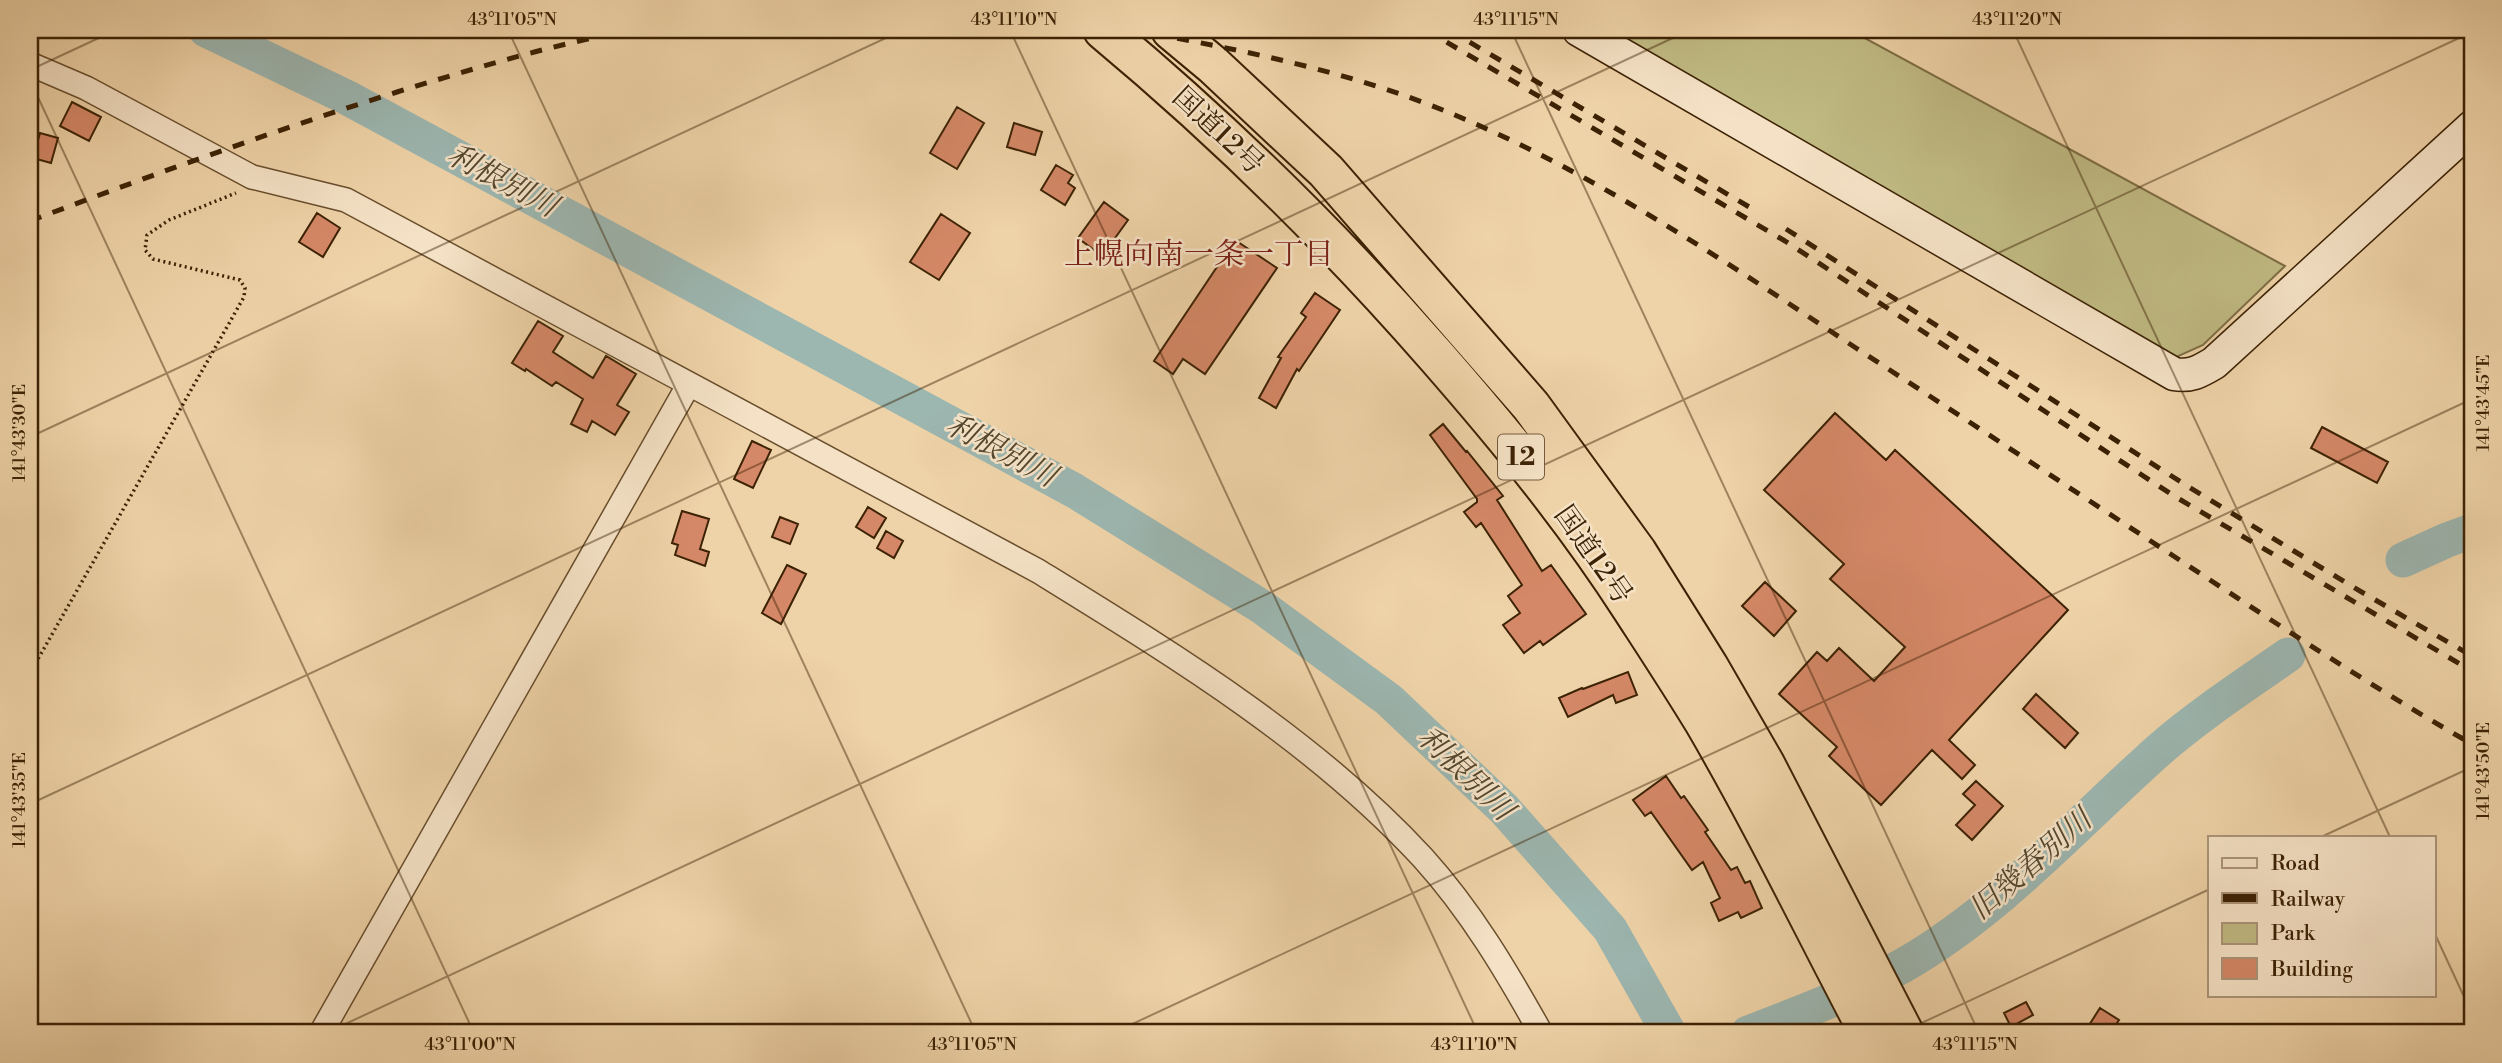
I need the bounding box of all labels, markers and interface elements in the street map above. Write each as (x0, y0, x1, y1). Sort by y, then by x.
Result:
text: 43°11'05"N (467, 8, 557, 31)
text: 43°11'10"N (971, 8, 1058, 31)
text: 43°11'15"N (1473, 8, 1559, 31)
text: 43°11'20"N (1972, 8, 2063, 31)
street label: 国道12号 (1165, 80, 1271, 182)
water label: 利根別川 (440, 136, 567, 227)
district label: 上幌向南一条一丁目 (1064, 236, 1334, 274)
text: 141°43'45"E (2472, 355, 2495, 451)
text: 141°43'30"E (8, 384, 31, 482)
water label: 利根別川 (939, 406, 1066, 497)
road number: 12 (1498, 435, 1544, 480)
street label: 国道12号 (1546, 499, 1640, 611)
water label: 利根別川 (1409, 719, 1524, 831)
text: 141°43'50"E (2472, 722, 2495, 820)
text: 141°43'35"E (8, 752, 31, 848)
water label: 旧幾春別川 (1962, 799, 2102, 929)
legend (2208, 836, 2436, 996)
text: Road (2271, 851, 2320, 877)
text: Railway (2271, 887, 2346, 913)
text: Park (2271, 921, 2316, 947)
text: Building (2270, 957, 2353, 983)
text: 43°11'00"N (424, 1033, 516, 1056)
text: 43°11'05"N (927, 1033, 1017, 1056)
text: 43°11'10"N (1431, 1033, 1518, 1056)
text: 43°11'15"N (1932, 1033, 2018, 1056)

